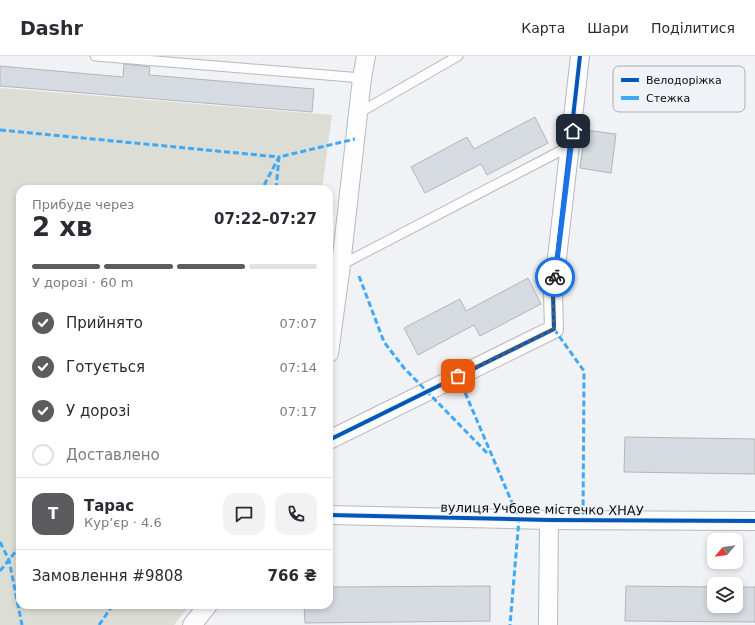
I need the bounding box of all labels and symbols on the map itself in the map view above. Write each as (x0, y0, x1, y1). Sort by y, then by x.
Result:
legend (613, 66, 745, 112)
text: Велодоріжка (646, 74, 722, 87)
text: Стежка (646, 92, 690, 105)
pin (556, 114, 590, 148)
courier (535, 257, 575, 297)
pin (441, 359, 475, 393)
street label: вулиця Учбове містечко ХНАУ (440, 500, 644, 518)
north arrow (707, 533, 743, 569)

